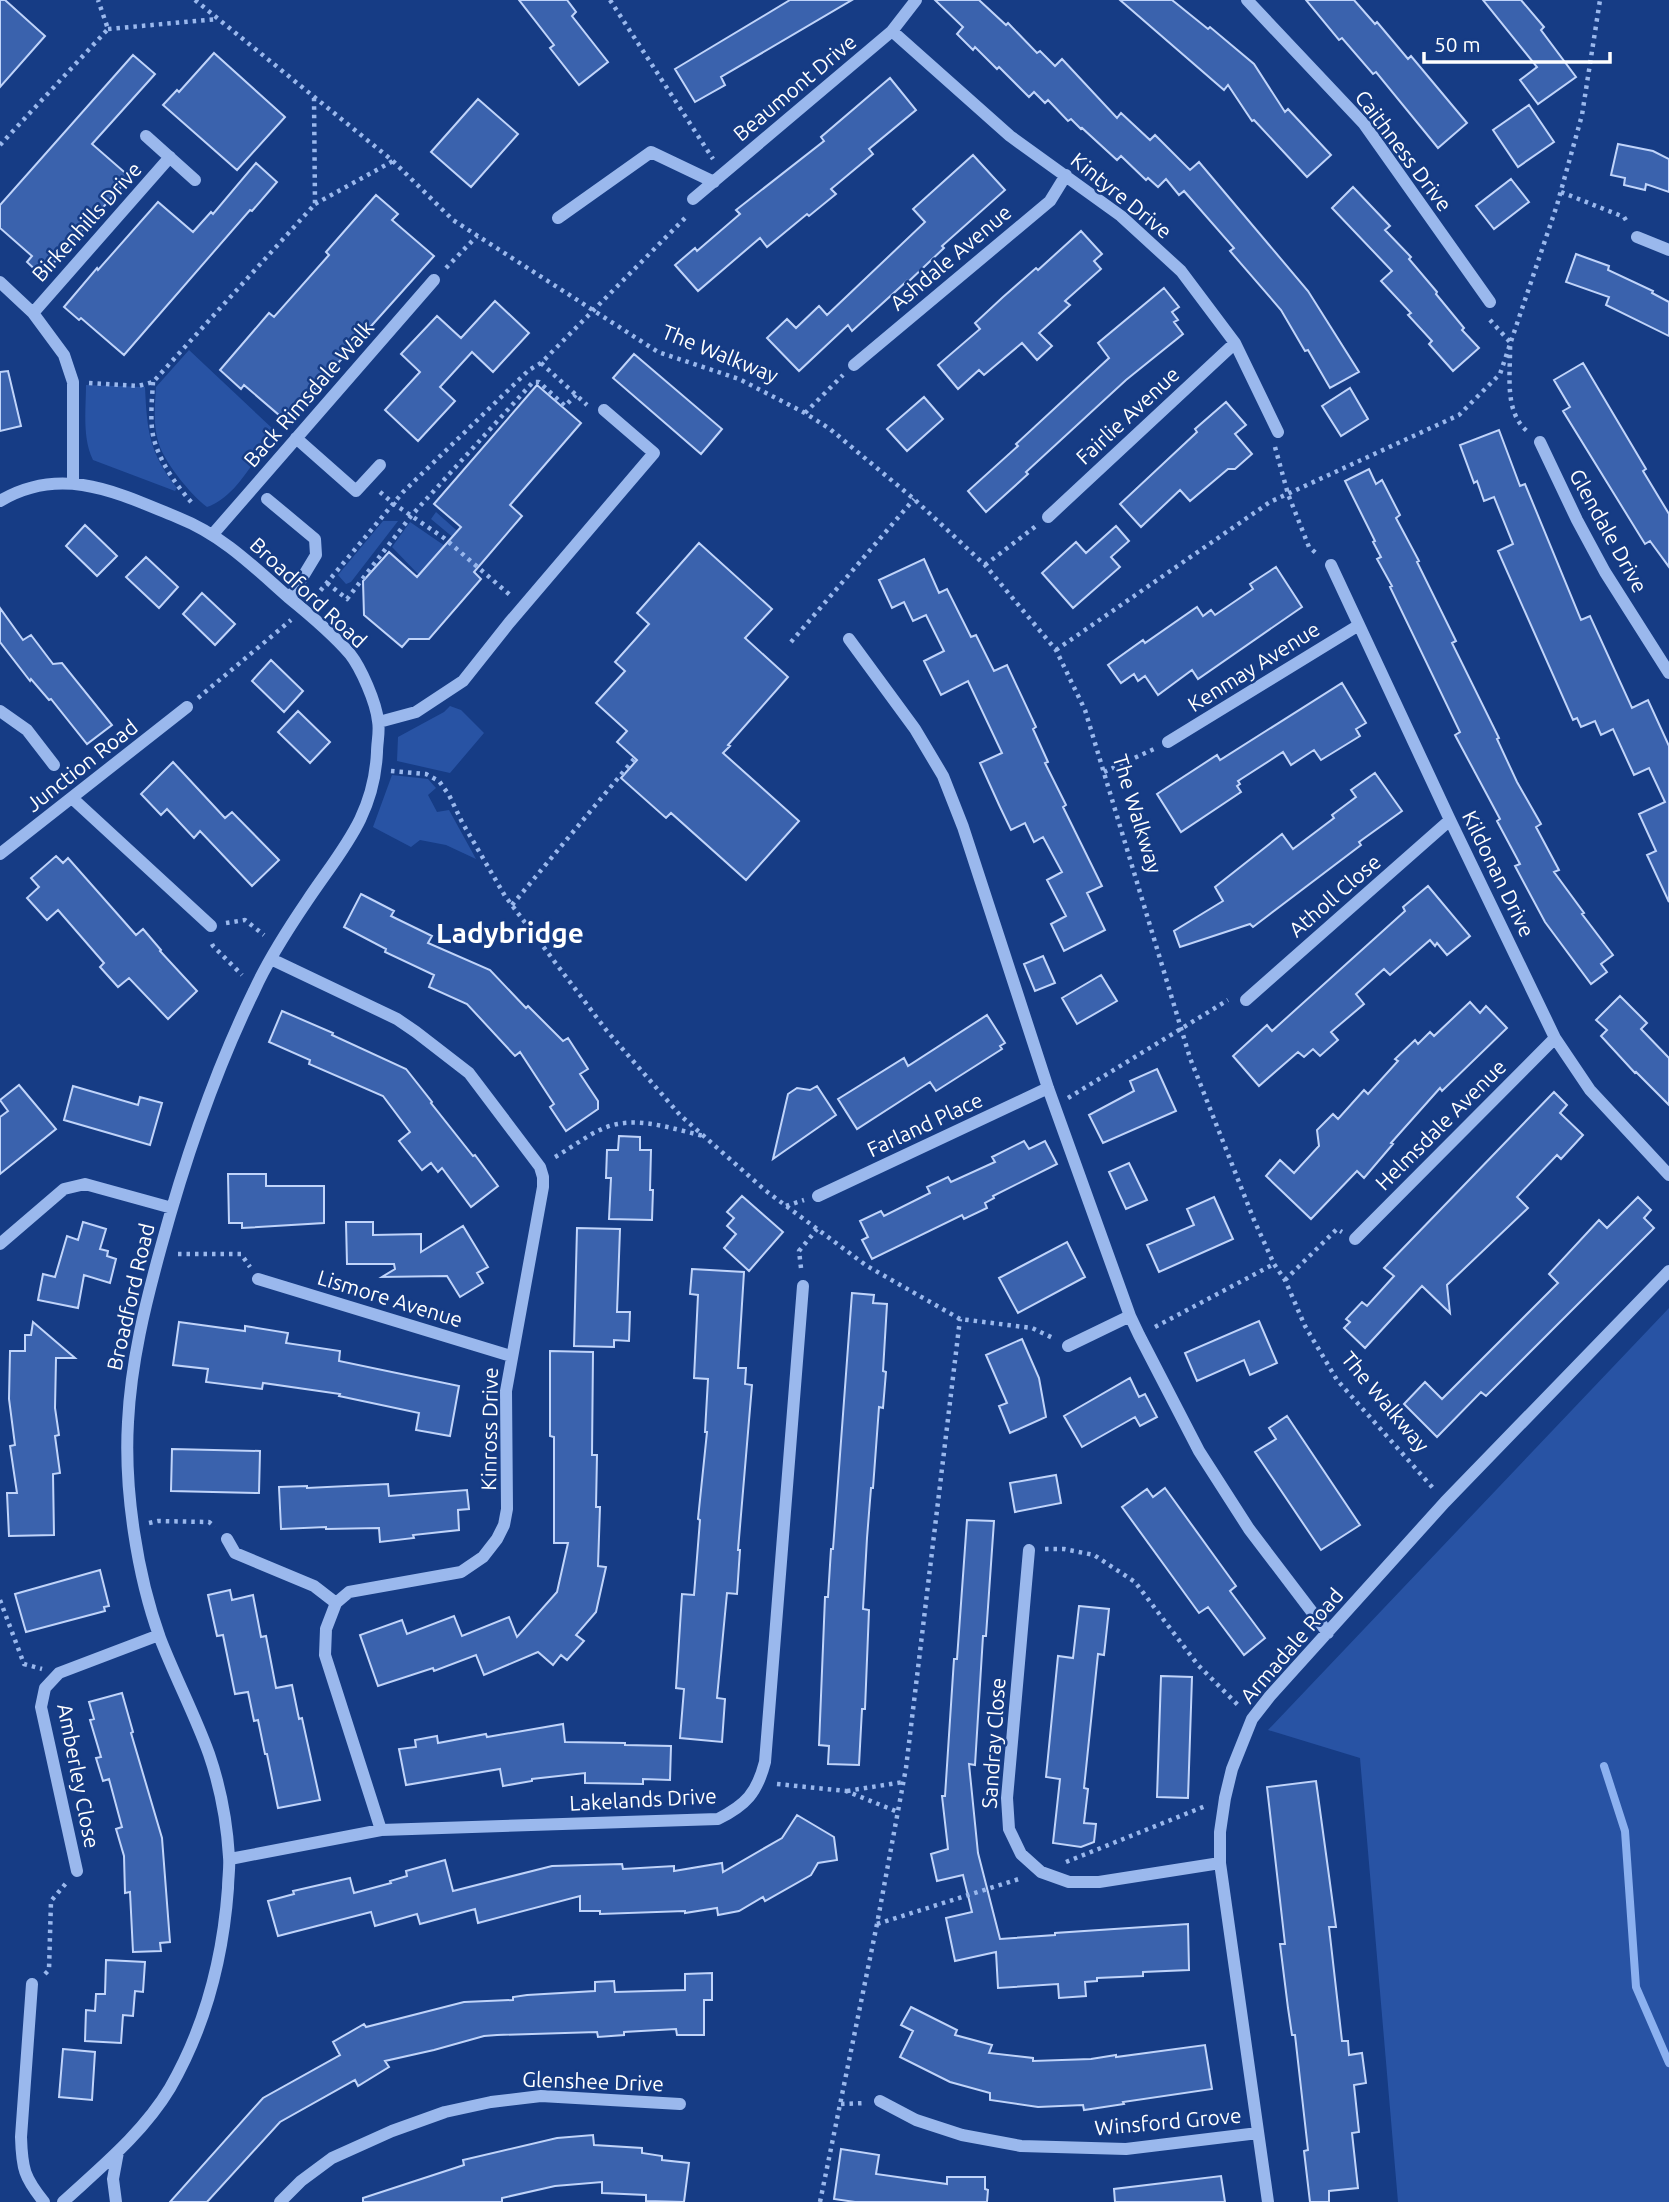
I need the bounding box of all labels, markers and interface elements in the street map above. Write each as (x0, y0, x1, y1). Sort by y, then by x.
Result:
scale bar (1424, 21, 1610, 65)
street label: Beaumont Drive (728, 29, 861, 146)
text: 50 m (1434, 32, 1481, 56)
street label: Caithness Drive (1350, 85, 1457, 216)
street label: Kintyre Drive (1066, 147, 1177, 243)
street label: Birkenhills Drive (27, 157, 146, 286)
street label: Ashdale Avenue (885, 200, 1016, 315)
street label: Back Rimsdale Walk (238, 315, 378, 471)
street label: The Walkway (659, 319, 782, 387)
street label: Fairlie Avenue (1071, 362, 1184, 469)
street label: Glendale Drive (1565, 465, 1653, 597)
street label: Broadford Road (246, 532, 372, 652)
street label: Kenmay Avenue (1183, 616, 1324, 716)
street label: Junction Road (21, 714, 142, 816)
street label: The Walkway (1108, 751, 1167, 876)
street label: Kildonan Drive (1458, 806, 1540, 941)
street label: Atholl Close (1284, 849, 1385, 941)
district label: Ladybridge (436, 917, 584, 948)
street label: Helmsdale Avenue (1370, 1054, 1511, 1195)
street label: Farland Place (863, 1087, 986, 1161)
street label: Broadford Road (101, 1221, 159, 1373)
street label: Lismore Avenue (315, 1265, 466, 1332)
street label: The Walkway (1337, 1346, 1435, 1456)
street label: Kinross Drive (476, 1367, 502, 1491)
street label: Armadale Road (1235, 1583, 1348, 1708)
street label: Sandray Close (976, 1677, 1010, 1809)
street label: Amberley Close (53, 1701, 105, 1850)
street label: Lakelands Drive (569, 1783, 717, 1815)
street label: Glenshee Drive (522, 2067, 664, 2095)
street label: Winsford Grove (1094, 2103, 1242, 2139)

